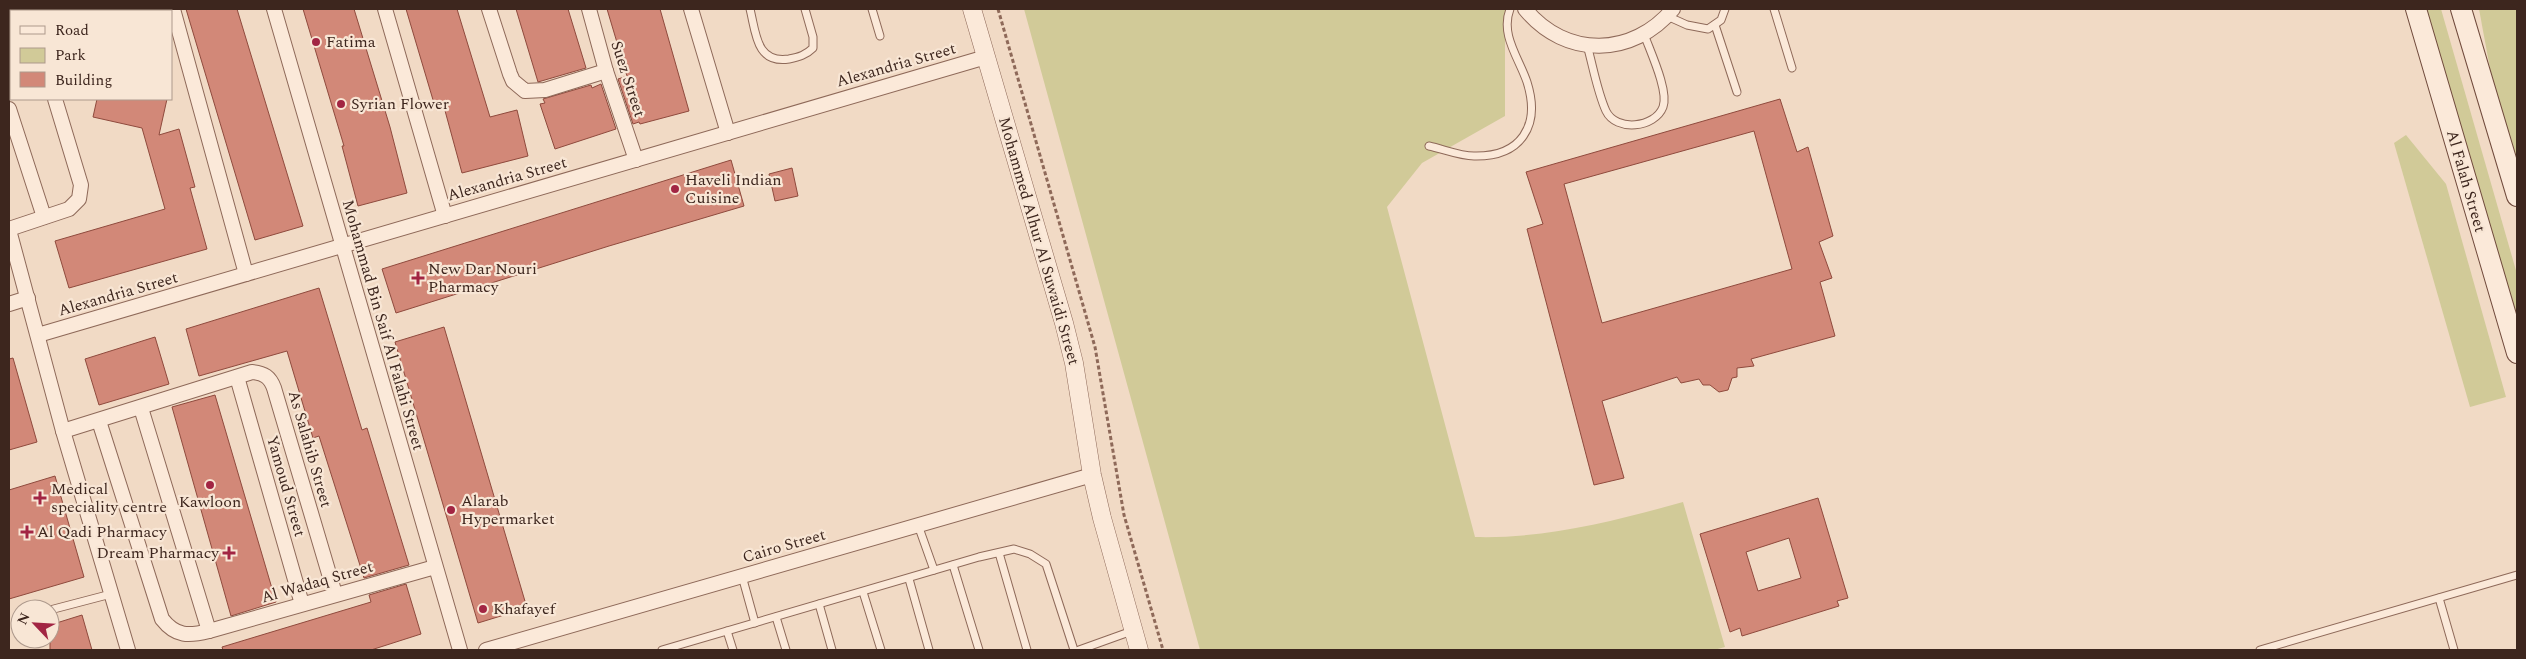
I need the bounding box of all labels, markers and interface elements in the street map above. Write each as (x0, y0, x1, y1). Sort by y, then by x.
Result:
legend (10, 10, 172, 100)
text: Road (55, 19, 89, 42)
place label: Fatima (326, 30, 376, 54)
marker: Fatima (310, 36, 322, 48)
street label: Alexandria Street (833, 36, 959, 94)
street label: Suez Street (604, 38, 652, 121)
text: Park (55, 44, 86, 67)
text: Building (55, 69, 112, 92)
place label: Syrian Flower (351, 92, 449, 116)
marker: Syrian Flower (335, 98, 347, 110)
street label: Mohammed Alhur Al Suwaidi Street (992, 114, 1086, 368)
street label: Al Falah Street (2440, 127, 2492, 235)
street label: Alexandria Street (444, 150, 570, 208)
place label: Haveli Indian Cuisine (685, 168, 782, 210)
marker: Haveli Indian Cuisine (669, 183, 681, 195)
street label: Mohammad Bin Saif Al Falahi Street (336, 197, 430, 453)
place label: New Dar Nouri Pharmacy (428, 257, 537, 299)
street label: Alexandria Street (55, 265, 181, 323)
marker: New Dar Nouri Pharmacy (412, 272, 424, 284)
street label: As Salahib Street (282, 388, 338, 511)
street label: Yamoud Street (260, 432, 312, 540)
place label: Medical speciality centre (51, 477, 167, 519)
marker: Kawloon (204, 479, 216, 491)
place label: Alarab Hypermarket (461, 489, 555, 531)
place label: Kawloon (179, 490, 241, 514)
marker: Medical speciality centre (33, 491, 47, 505)
marker: Alarab Hypermarket (445, 504, 457, 516)
place label: Al Qadi Pharmacy (37, 520, 168, 544)
street label: Cairo Street (740, 523, 829, 569)
marker: Al Qadi Pharmacy (21, 526, 33, 538)
place label: Dream Pharmacy (96, 541, 220, 565)
marker: Dream Pharmacy (223, 547, 235, 559)
street label: Al Wadaq Street (258, 554, 376, 609)
place label: Khafayef (493, 597, 557, 621)
north arrow (10, 599, 60, 649)
marker: Khafayef (477, 603, 489, 615)
text: N (12, 609, 36, 628)

